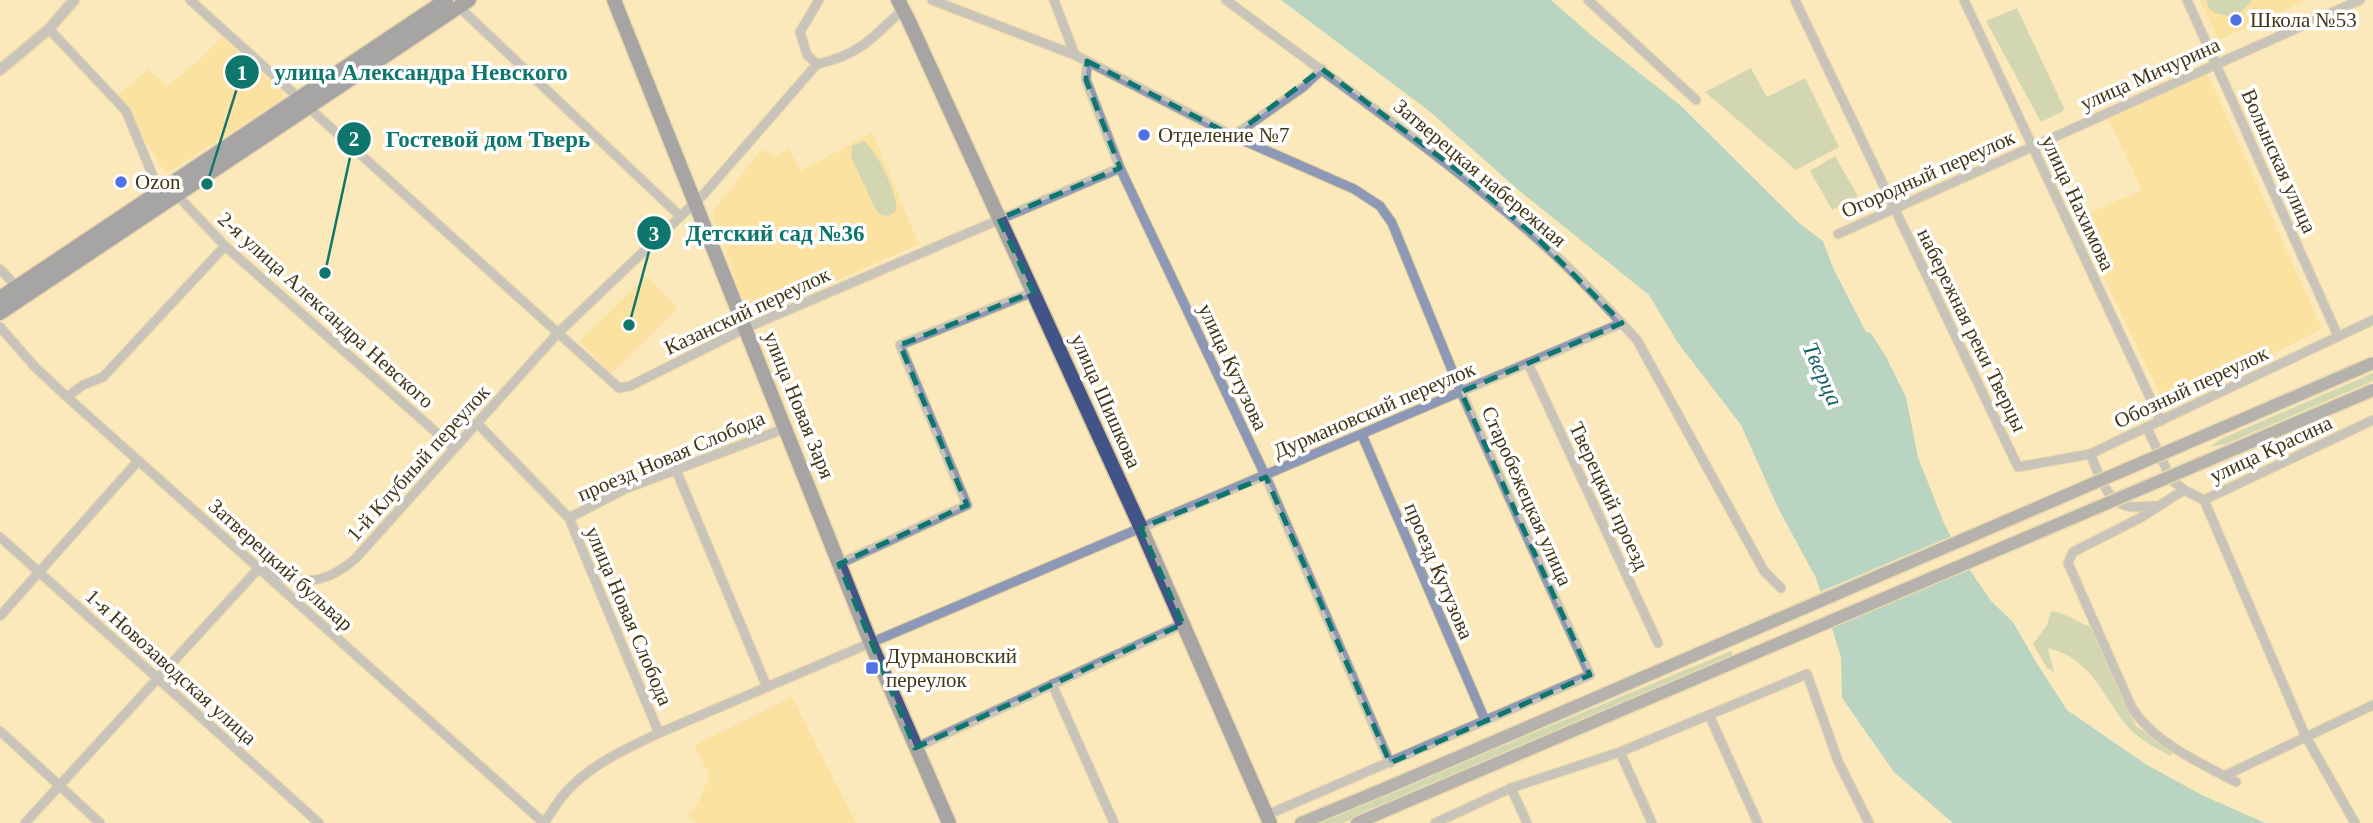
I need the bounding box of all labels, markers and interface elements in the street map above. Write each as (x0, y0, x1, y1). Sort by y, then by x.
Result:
place label: Школа №53 (2250, 8, 2357, 32)
marker: Школа №53 (2228, 12, 2244, 28)
street label: улица Мичурина (2076, 32, 2224, 116)
callout: улица Александра Невского (225, 50, 581, 94)
text: улица Александра Невского (274, 60, 568, 85)
text: 1 (237, 61, 247, 85)
street label: Волынская улица (2236, 85, 2322, 237)
street label: Затверецкая набережная (1389, 94, 1571, 252)
callout: Гостевой дом Тверь (337, 117, 604, 161)
place label: Отделение №7 (1158, 123, 1289, 147)
street label: Огородный переулок (1838, 125, 2019, 223)
text: 2 (349, 127, 359, 151)
text: Гостевой дом Тверь (386, 127, 590, 152)
marker: Отделение №7 (1136, 127, 1152, 143)
street label: улица Нахимова (2036, 132, 2120, 275)
place label: Ozon (135, 170, 181, 194)
marker: Ozon (113, 174, 129, 190)
street label: 2-я улица Александра Невского (213, 207, 439, 413)
callout: Детский сад №36 (637, 211, 879, 255)
text: Детский сад №36 (685, 221, 865, 246)
text: 3 (649, 222, 659, 246)
street label: набережная реки Тверцы (1912, 224, 2032, 436)
street label: Казанский переулок (660, 262, 834, 360)
street label: улица Кутузова (1193, 300, 1273, 435)
street label: улица Новая Заря (759, 328, 840, 482)
street label: улица Шишкова (1066, 330, 1147, 472)
water label: Тверца (1798, 339, 1848, 410)
street label: Обозный переулок (2110, 340, 2273, 433)
street label: Дурмановский переулок (1269, 356, 1479, 463)
street label: 1-й Клубный переулок (342, 379, 495, 546)
street label: Старобежецкая улица (1477, 403, 1578, 590)
street label: проезд Новая Слобода (574, 405, 769, 506)
street label: улица Красина (2206, 410, 2337, 488)
street label: Тверецкий проезд (1564, 418, 1654, 574)
street label: Затверецкий бульвар (204, 494, 358, 636)
street label: проезд Кутузова (1399, 499, 1479, 643)
street label: улица Новая Слобода (580, 523, 678, 710)
street label: 1-я Новозаводская улица (81, 584, 262, 751)
place label: Дурмановский переулок (886, 644, 1017, 692)
marker: Дурмановский переулок (864, 660, 880, 676)

